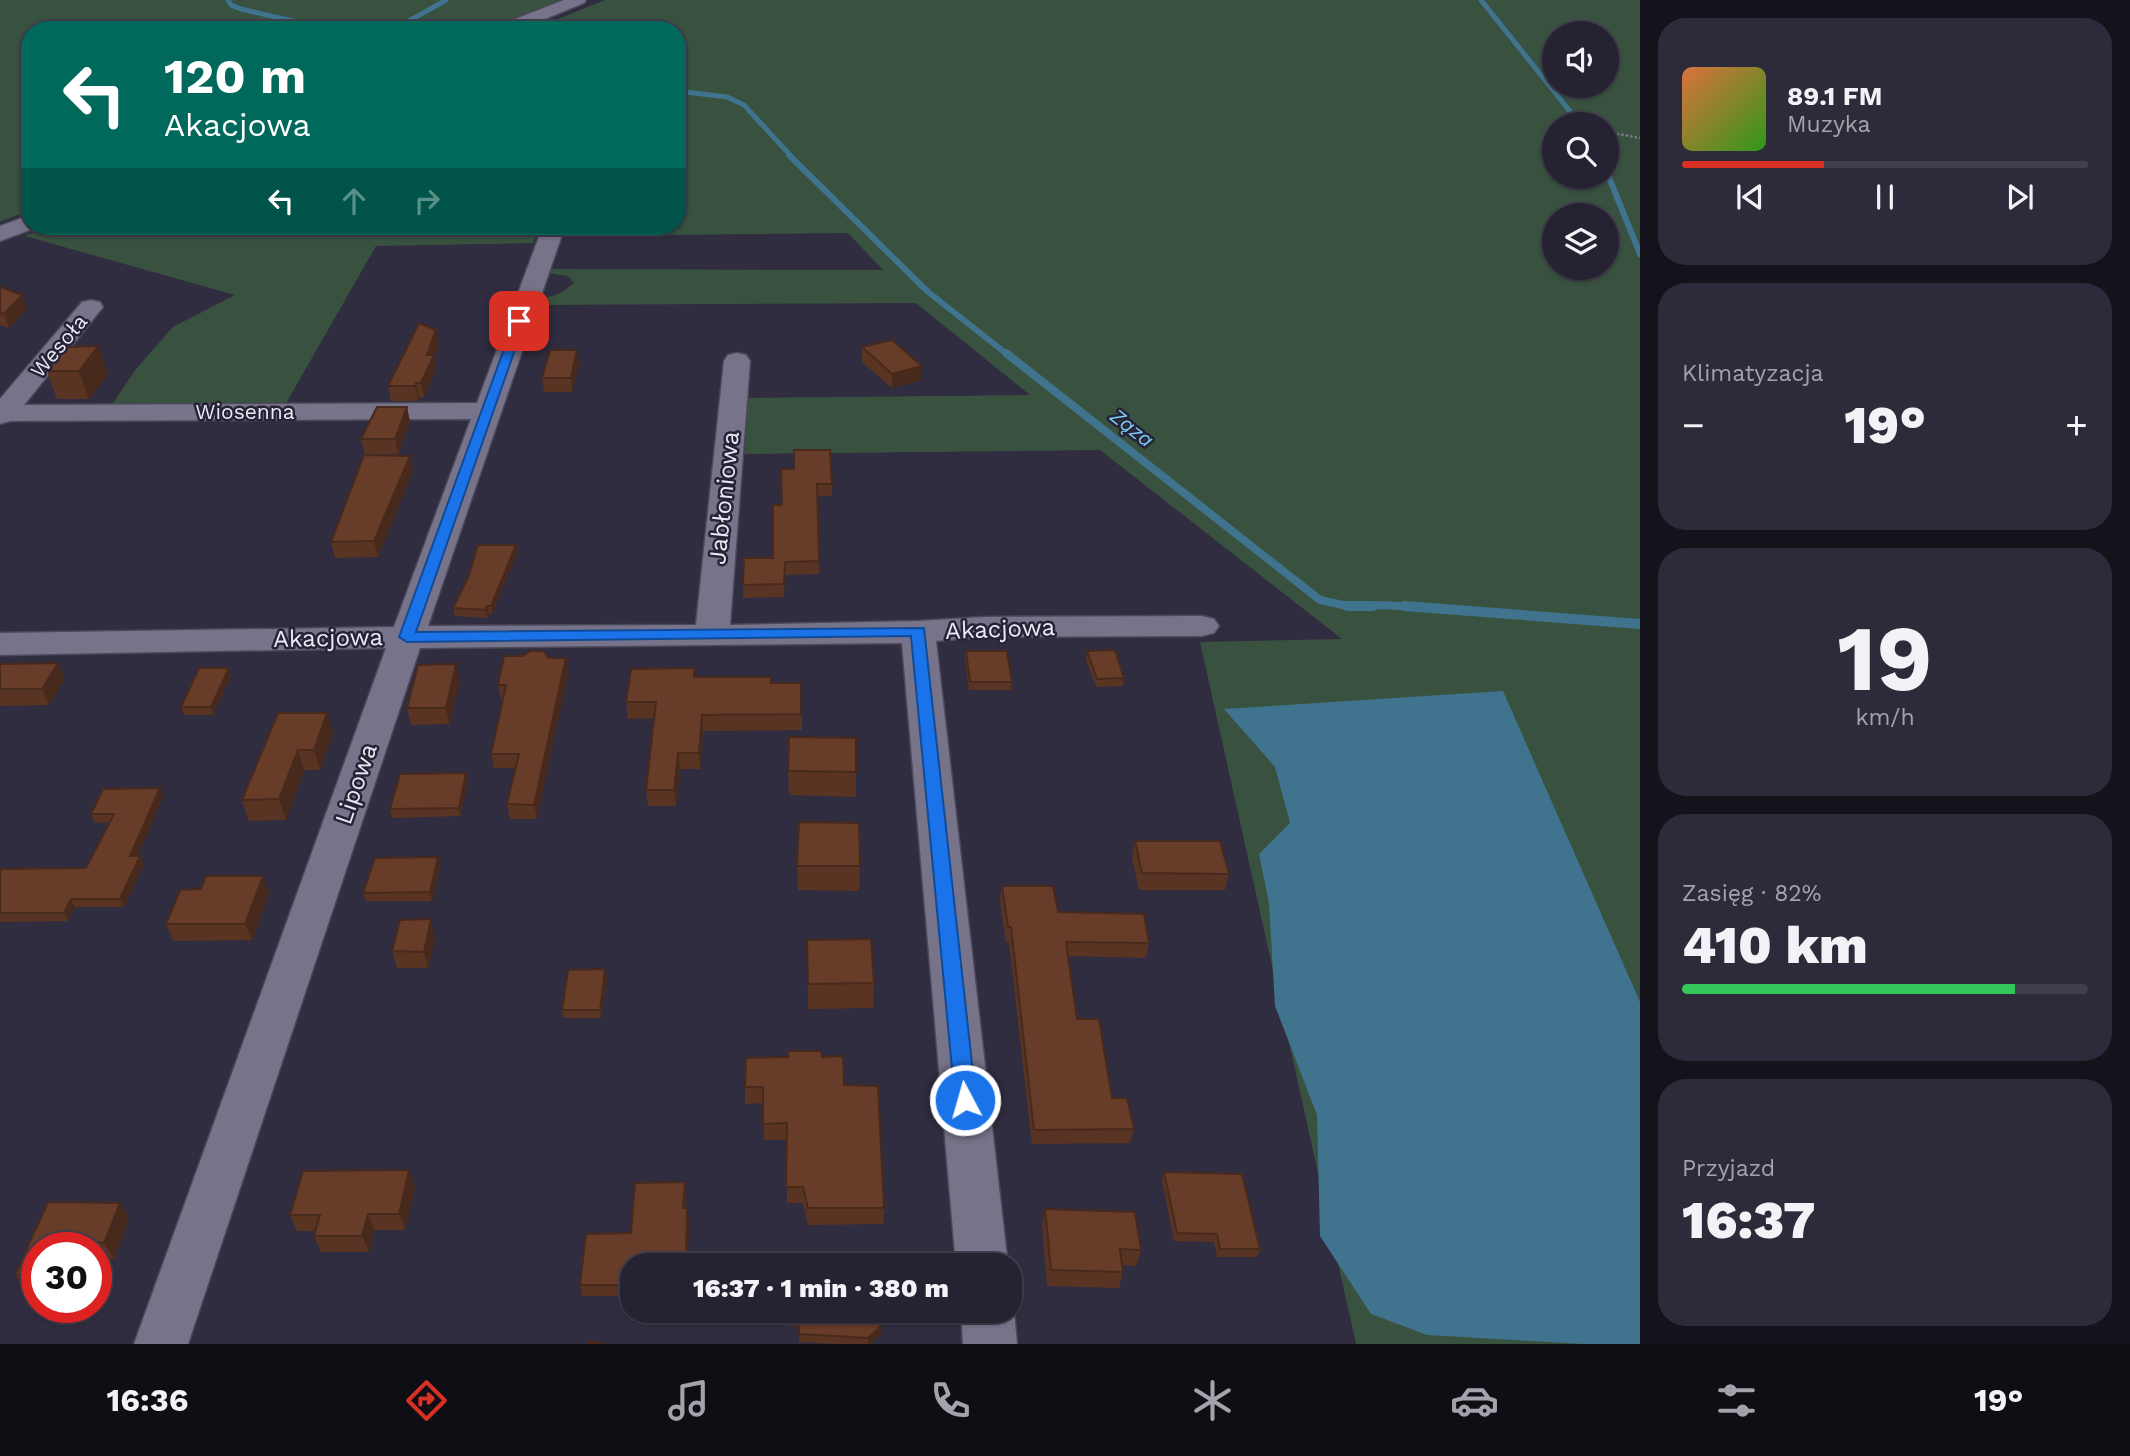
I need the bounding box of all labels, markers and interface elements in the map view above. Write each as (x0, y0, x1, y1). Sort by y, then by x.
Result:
map controls (1542, 21, 1619, 280)
button: sound (1542, 21, 1619, 98)
text: 120 m (164, 47, 306, 105)
icon: left (49, 49, 140, 140)
text: 89.1 FM (1787, 81, 1882, 111)
text: Akacjowa (164, 106, 311, 144)
text: Muzyka (1787, 111, 1871, 138)
button: search (1542, 112, 1619, 189)
icon: previous (1731, 178, 1769, 216)
icon: pause (1866, 178, 1904, 216)
icon: next (2001, 178, 2039, 216)
icon: left (262, 182, 300, 220)
icon: ahead (335, 182, 373, 220)
icon: right (408, 182, 446, 220)
button: layers (1542, 203, 1619, 280)
pin (489, 291, 549, 351)
icon: arrive (500, 302, 538, 340)
street label: Wesoła (25, 309, 92, 382)
text: Klimatyzacja (1682, 360, 1824, 387)
text: 19° (1844, 395, 1926, 456)
street label: Wiosenna (195, 399, 295, 424)
water label: Ząza (1105, 402, 1159, 452)
text: − (1682, 403, 1705, 447)
text: + (2065, 403, 2088, 447)
street label: Jabłoniowa (703, 430, 745, 566)
text: 19 (1837, 605, 1933, 712)
street label: Akacjowa (945, 613, 1055, 645)
street label: Akacjowa (273, 623, 383, 653)
text: km/h (1855, 704, 1915, 731)
street label: Lipowa (329, 740, 383, 828)
text: Zasięg · 82% (1682, 880, 1821, 907)
text: 410 km (1682, 915, 1868, 976)
position arrow (928, 1063, 1002, 1137)
text: Przyjazd (1682, 1155, 1775, 1182)
text: 16:37 (1682, 1190, 1816, 1251)
speed limit sign: 30 (21, 1232, 112, 1323)
text: 16:37 · 1 min · 380 m (693, 1273, 949, 1303)
icon: directions (402, 1376, 451, 1425)
icon: music (664, 1376, 713, 1425)
icon: phone (926, 1376, 975, 1425)
icon: climate (1188, 1376, 1237, 1425)
icon: car (1450, 1376, 1499, 1425)
icon: filters (1712, 1376, 1761, 1425)
text: 16:36 (107, 1381, 188, 1419)
text: 19° (1974, 1381, 2023, 1419)

